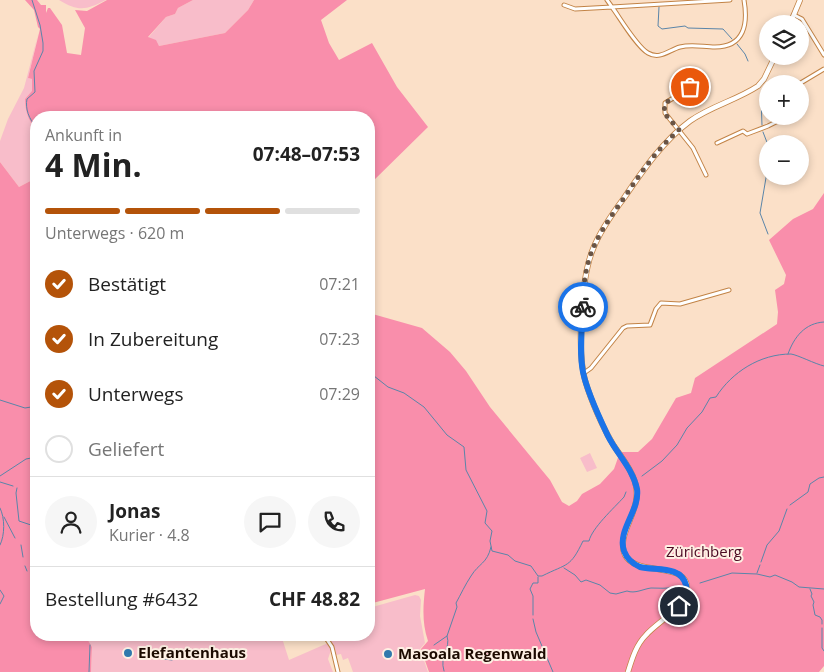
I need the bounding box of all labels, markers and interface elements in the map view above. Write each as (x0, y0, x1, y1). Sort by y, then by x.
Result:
map controls (759, 15, 809, 185)
button: layers (759, 15, 809, 65)
pin (669, 66, 711, 108)
icon: bag (676, 73, 704, 101)
button: + (759, 75, 809, 125)
text: Ankunft in (45, 124, 122, 146)
button: − (759, 135, 809, 185)
text: 07:48–07:53 (253, 141, 360, 167)
text: 4 Min. (45, 143, 142, 186)
text: Unterwegs · 620 m (45, 222, 184, 244)
icon: check (45, 270, 73, 298)
text: Bestätigt (88, 271, 166, 297)
text: 07:21 (319, 273, 360, 295)
courier (558, 282, 608, 332)
icon: bike (569, 293, 597, 321)
icon: check (45, 325, 73, 353)
text: In Zubereitung (88, 326, 218, 352)
text: 07:23 (319, 328, 360, 350)
icon: check (45, 380, 73, 408)
text: Unterwegs (88, 381, 183, 407)
text: 07:29 (319, 383, 360, 405)
text: Geliefert (88, 436, 164, 462)
button: person (45, 496, 97, 548)
button: chat (244, 496, 296, 548)
button: phone (308, 496, 360, 548)
text: Jonas (109, 498, 160, 524)
text: Kurier · 4.8 (109, 524, 190, 546)
park label: Zürichberg (666, 541, 742, 561)
pin (658, 585, 700, 627)
text: Bestellung #6432 (45, 586, 198, 612)
text: CHF 48.82 (269, 586, 360, 612)
icon: home (665, 592, 693, 620)
place label: Elefantenhaus (138, 642, 246, 662)
place label: Masoala Regenwald (398, 643, 546, 663)
marker: Elefantenhaus (122, 647, 134, 659)
marker: Masoala Regenwald (382, 648, 394, 660)

